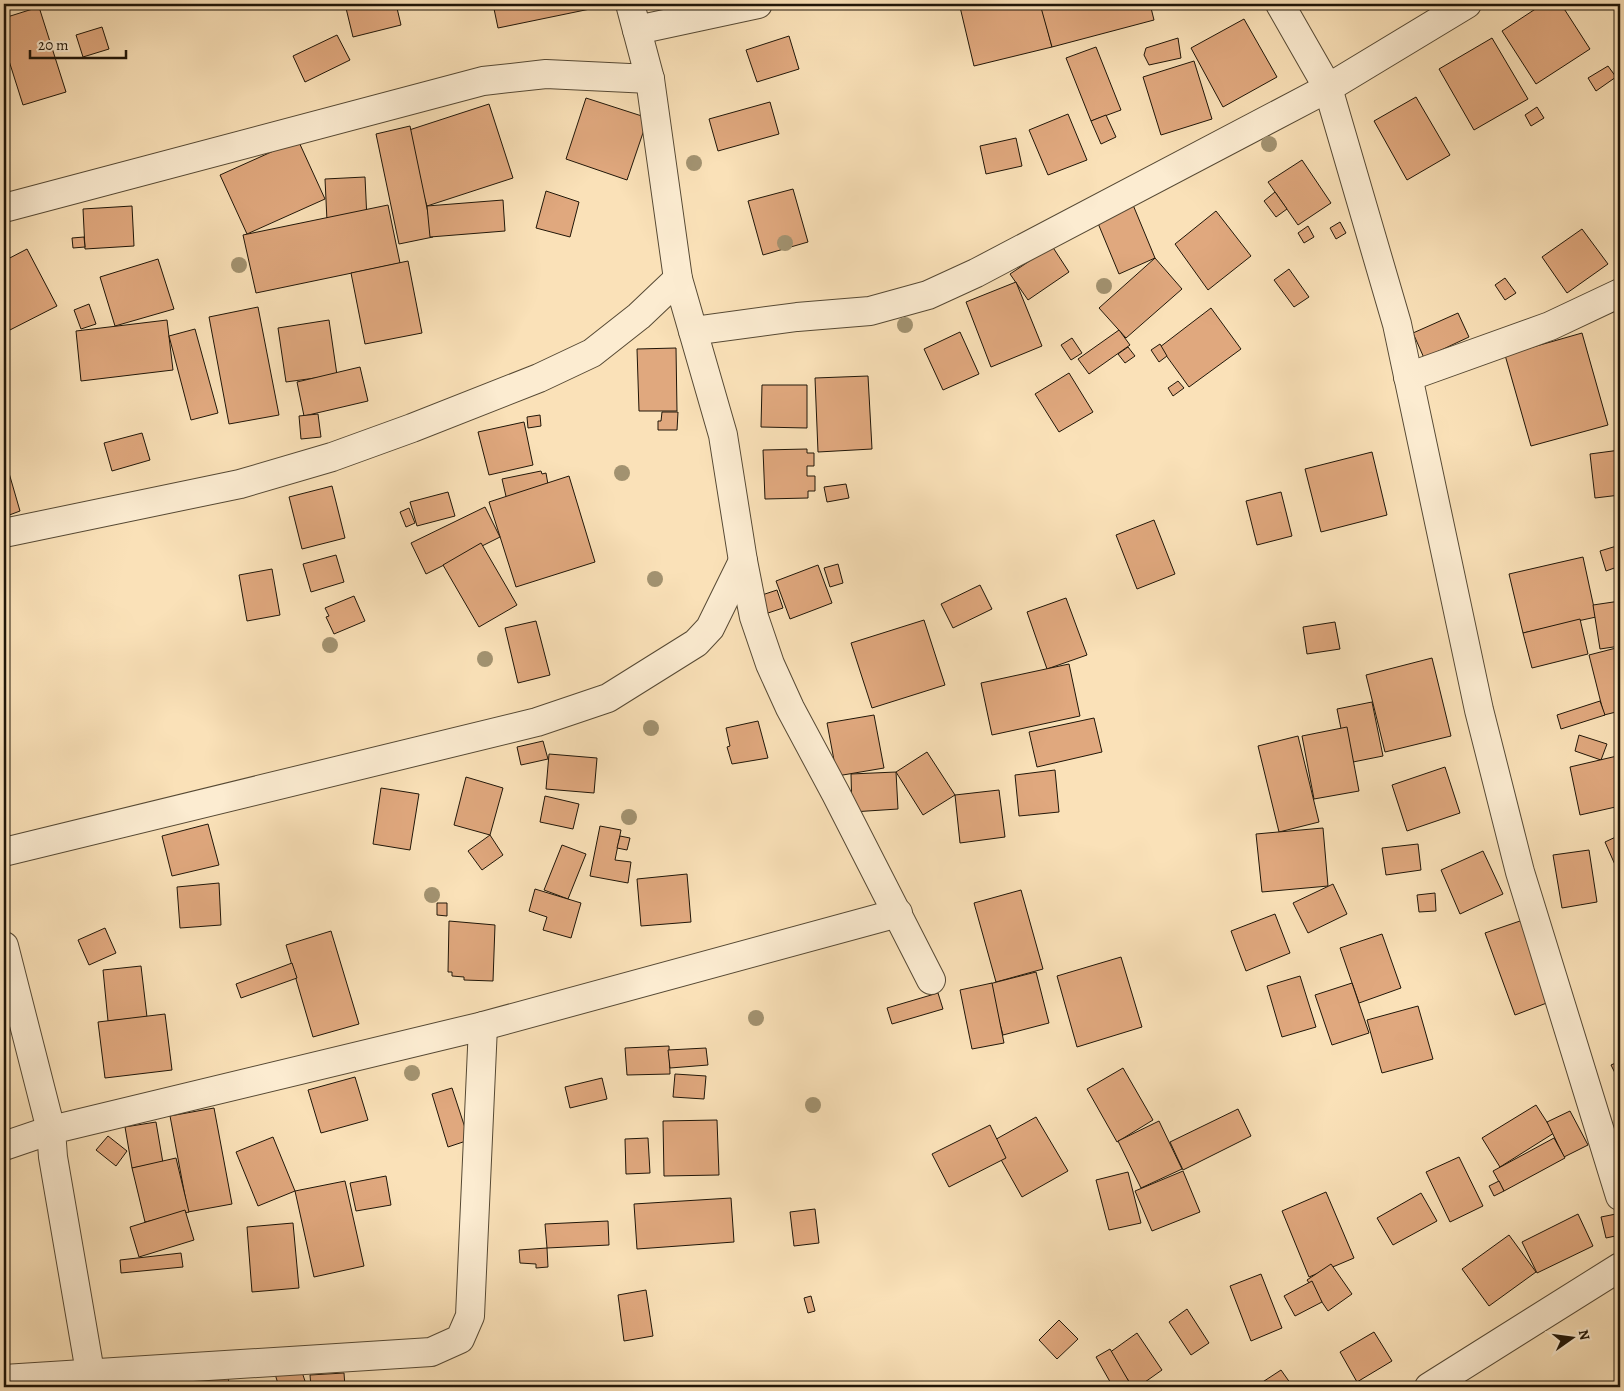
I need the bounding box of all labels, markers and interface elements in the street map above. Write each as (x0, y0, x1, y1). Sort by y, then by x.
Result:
scale bar (30, 28, 126, 60)
text: 20 m (38, 35, 69, 55)
north arrow (1546, 1314, 1596, 1364)
text: N (1574, 1328, 1595, 1342)

